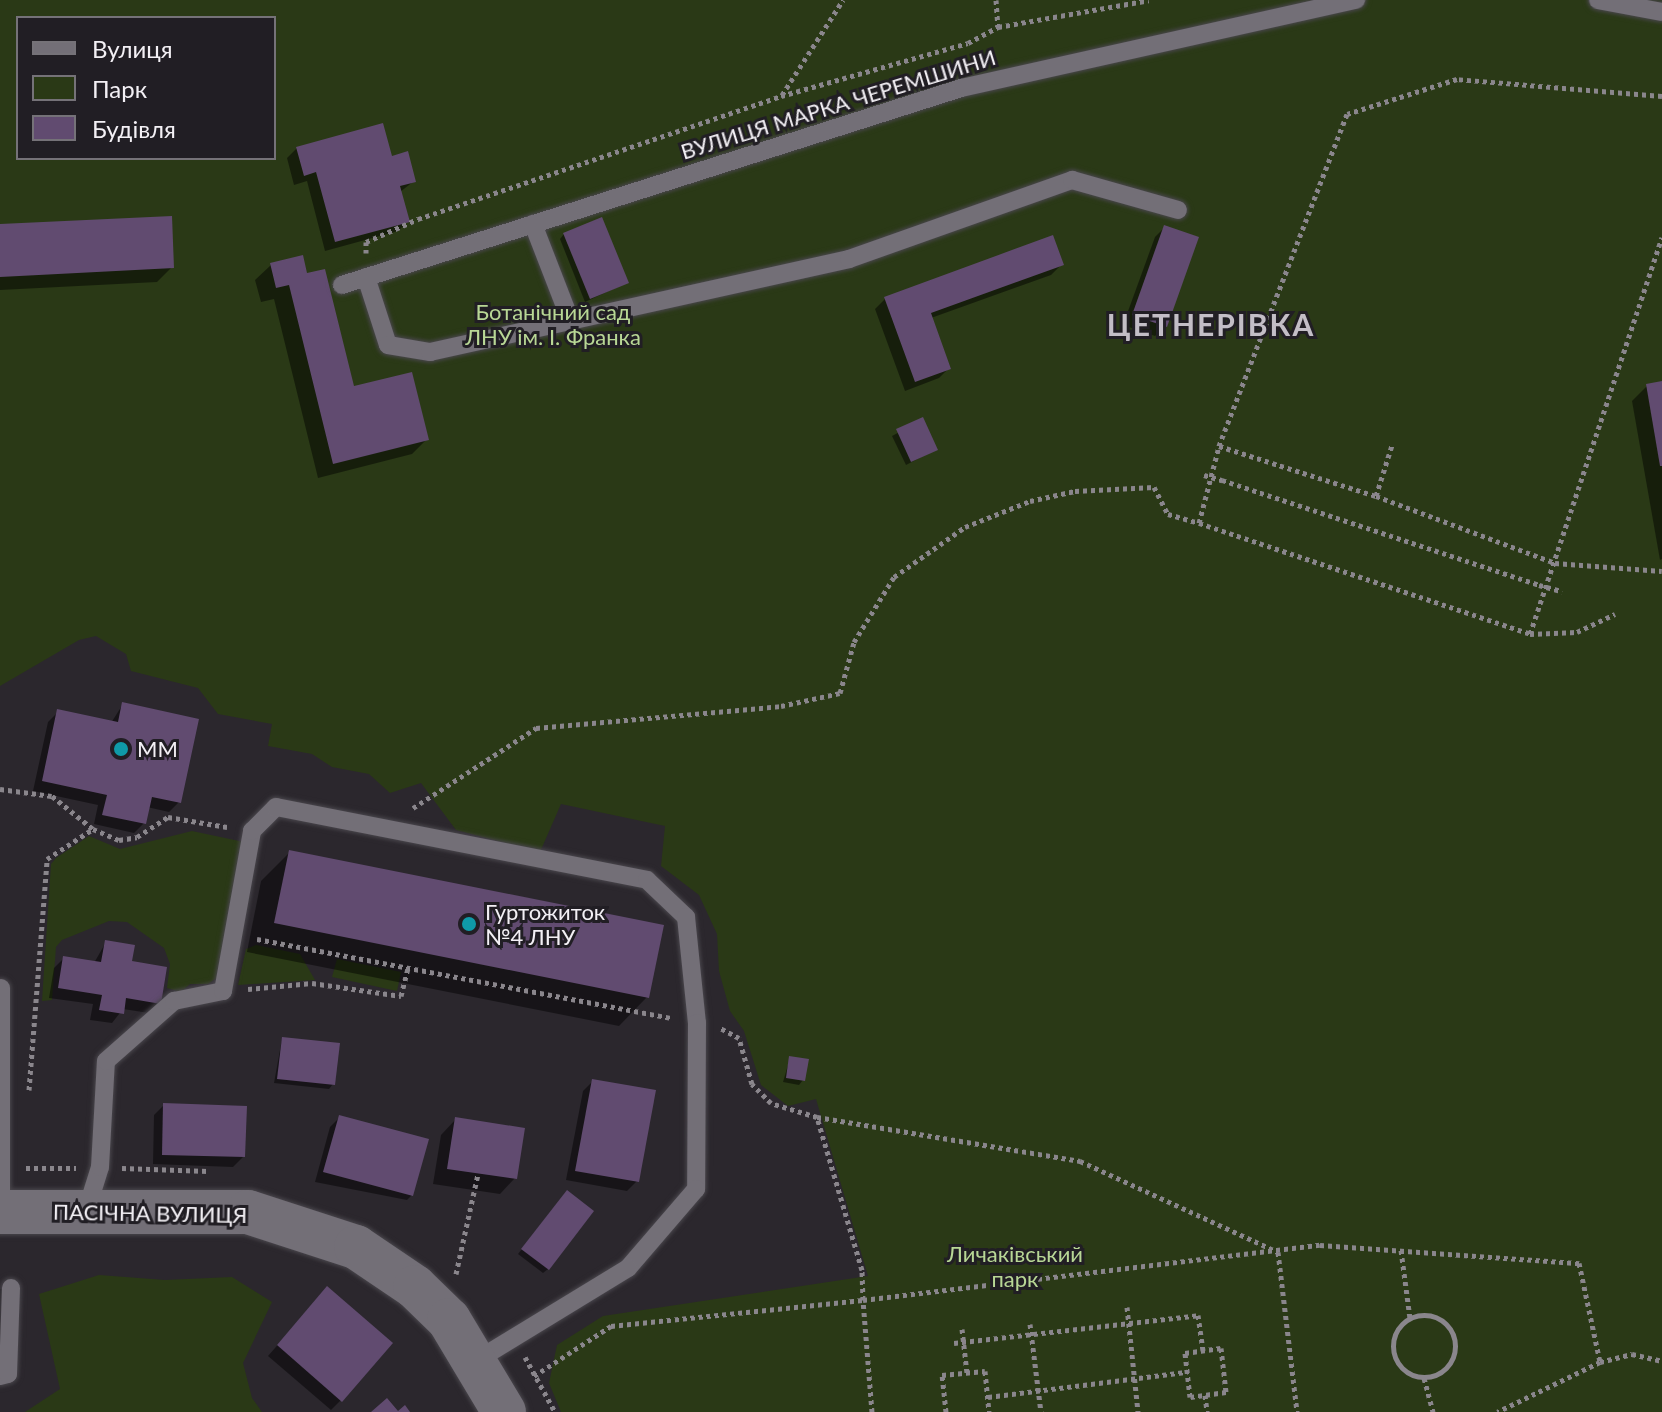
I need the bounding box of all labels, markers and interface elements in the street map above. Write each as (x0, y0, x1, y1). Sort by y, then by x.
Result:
legend (16, 16, 276, 160)
text: Вулиця (92, 34, 173, 63)
street label: ВУЛИЦЯ МАРКА ЧЕРЕМШИНИ (677, 43, 999, 165)
text: Парк (92, 74, 147, 103)
text: Будівля (92, 114, 176, 143)
park label: Ботанічний сад ЛНУ ім. І. Франка (465, 298, 641, 350)
district label: ЦЕТНЕРІВКА (1107, 306, 1315, 342)
place label: MM (137, 736, 178, 762)
marker: MM (112, 740, 130, 758)
place label: Гуртожиток №4 ЛНУ (485, 898, 605, 950)
marker: Гуртожиток №4 ЛНУ (460, 915, 478, 933)
street label: ПАСІЧНА ВУЛИЦЯ (53, 1198, 247, 1228)
park label: Личаківський парк (947, 1240, 1083, 1292)

